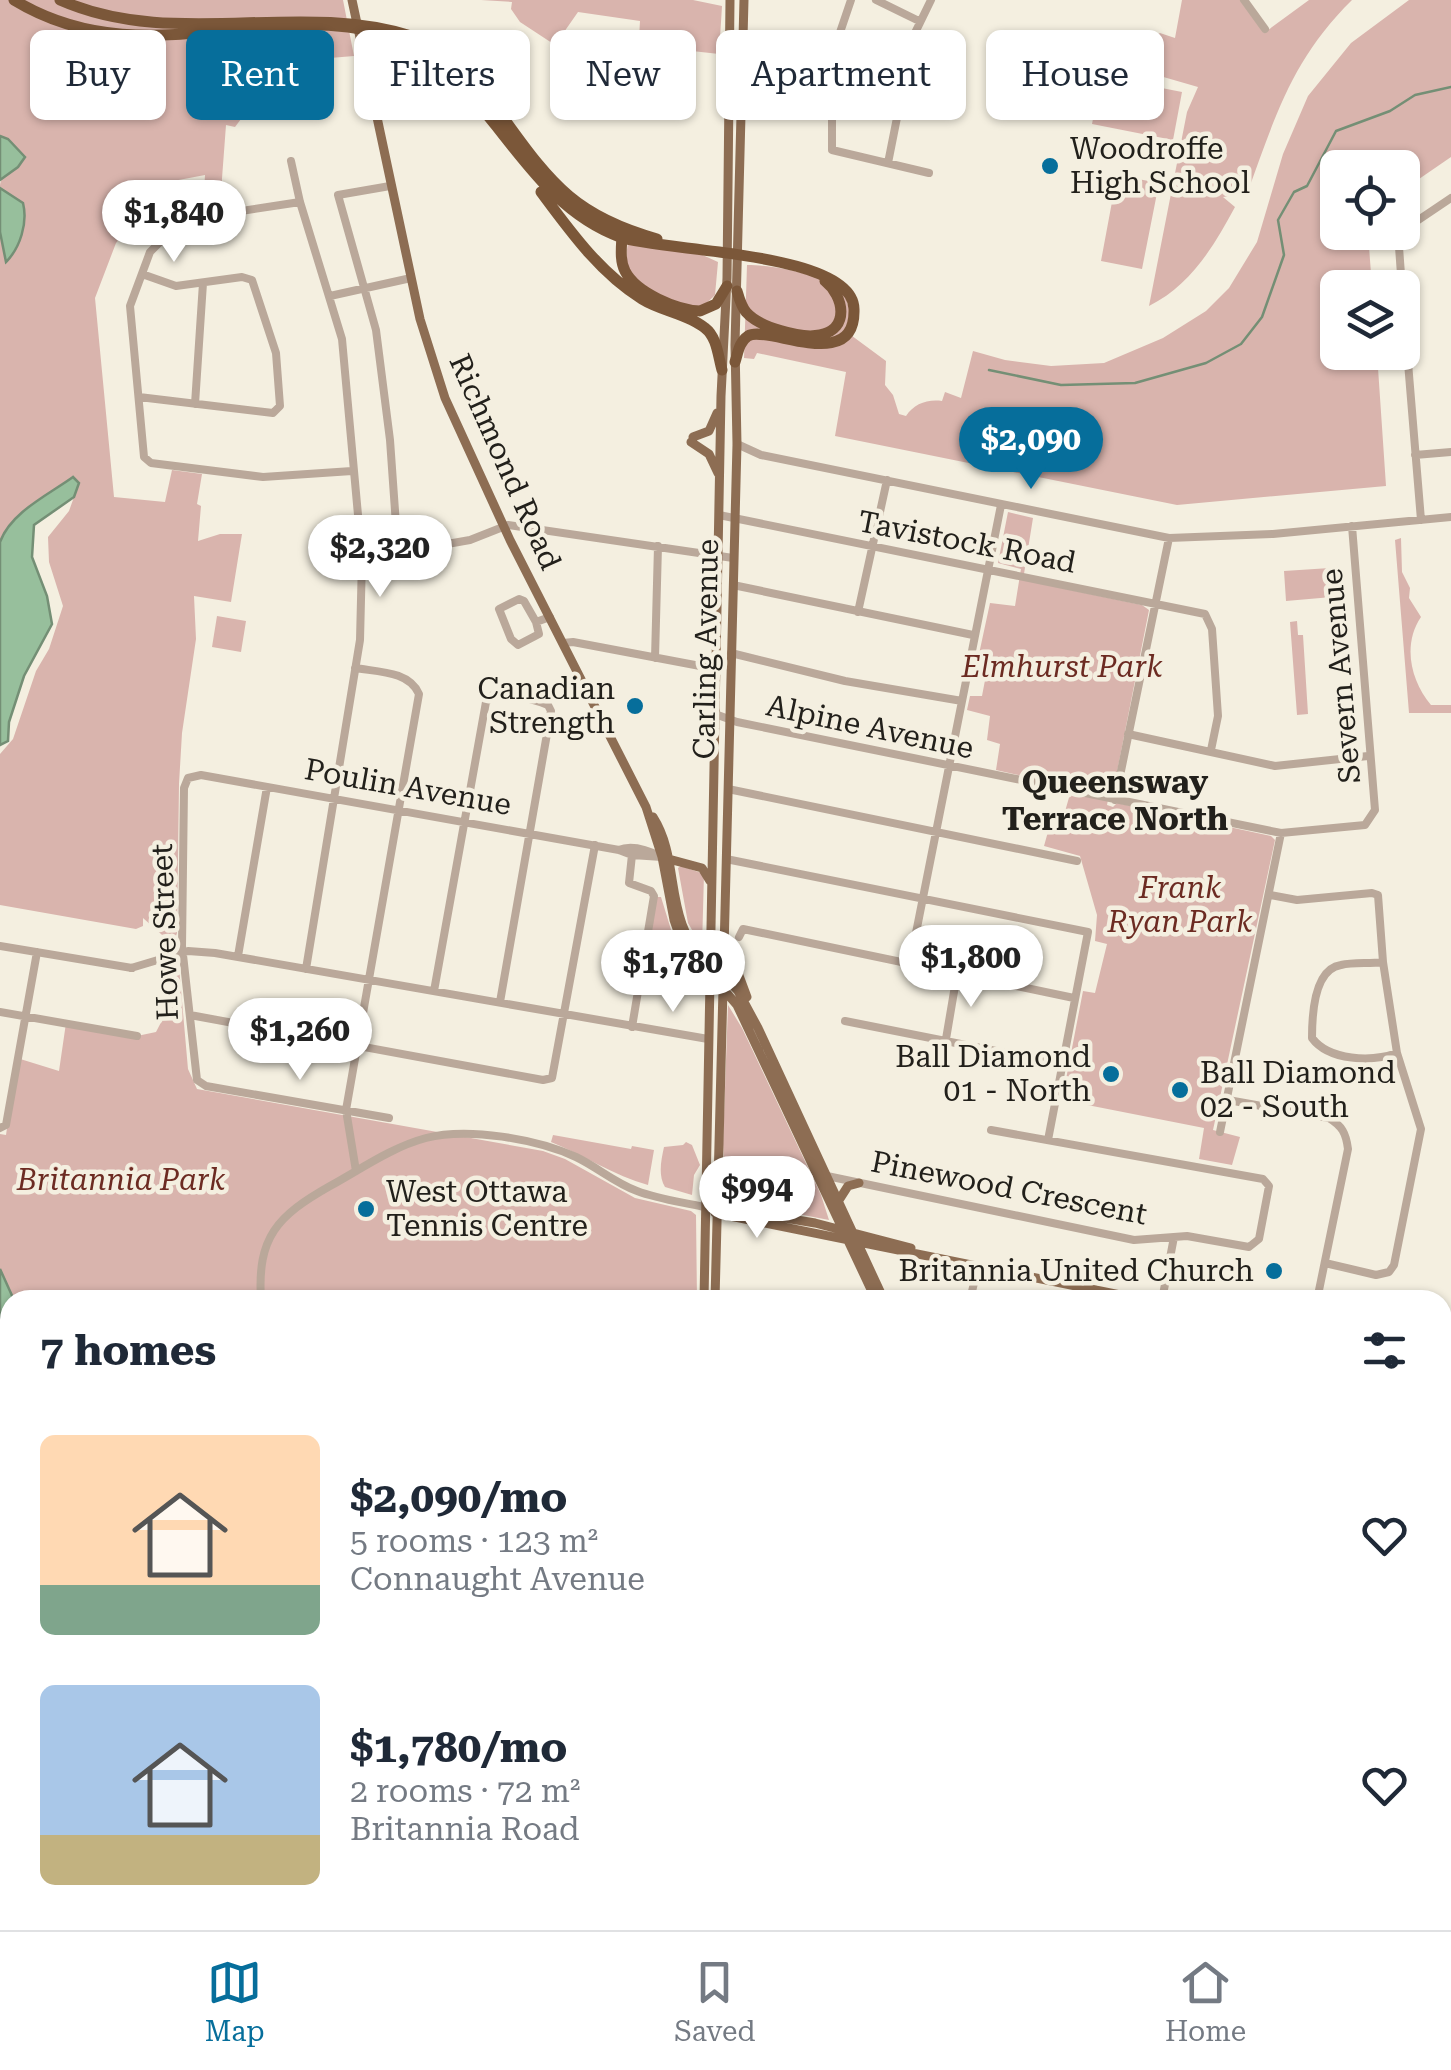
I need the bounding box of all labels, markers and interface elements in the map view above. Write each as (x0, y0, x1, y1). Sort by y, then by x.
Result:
chip: Buy (30, 30, 166, 120)
chip: Rent (186, 30, 334, 120)
chip: Filters (354, 30, 530, 120)
chip: New (550, 30, 696, 120)
chip: Apartment (716, 30, 966, 120)
chip: House (986, 30, 1164, 120)
place label: Woodroffe High School (1070, 131, 1250, 200)
map controls (1320, 150, 1420, 370)
button: locate (1320, 150, 1420, 250)
marker: Woodroffe High School (1039, 155, 1061, 177)
pin: $1,840 (93, 180, 255, 265)
text: $1,840 (124, 193, 224, 231)
button: layers (1320, 270, 1420, 370)
street label: Richmond Road (442, 349, 569, 575)
pin: $2,090 (950, 407, 1112, 492)
text: $2,090 (981, 420, 1081, 458)
street label: Tavistock Road (855, 503, 1079, 580)
pin: $2,320 (299, 515, 461, 600)
text: $2,320 (330, 528, 430, 566)
street label: Carling Avenue (686, 538, 725, 760)
street label: Severn Avenue (1314, 567, 1367, 785)
park label: Elmhurst Park (960, 649, 1163, 684)
place label: Canadian Strength (478, 671, 615, 740)
street label: Alpine Avenue (763, 687, 977, 766)
marker: Canadian Strength (624, 695, 646, 717)
street label: Poulin Avenue (302, 751, 514, 822)
district label: Queensway Terrace North (1002, 763, 1228, 838)
street label: Howe Street (144, 843, 185, 1021)
park label: Frank Ryan Park (1107, 870, 1253, 939)
pin: $1,800 (890, 925, 1052, 1010)
pin: $1,780 (592, 930, 754, 1015)
text: $1,800 (921, 938, 1021, 976)
text: $1,780 (623, 943, 723, 981)
pin: $1,260 (219, 998, 381, 1083)
text: $1,260 (250, 1011, 350, 1049)
place label: Ball Diamond 01 - North (895, 1039, 1091, 1108)
place label: Ball Diamond 02 - South (1200, 1055, 1396, 1124)
marker: Ball Diamond 01 - North (1100, 1063, 1122, 1085)
marker: Ball Diamond 02 - South (1169, 1079, 1191, 1101)
street label: Pinewood Crescent (868, 1144, 1150, 1231)
pin: $994 (698, 1156, 816, 1241)
park label: Britannia Park (16, 1162, 226, 1197)
text: $994 (721, 1169, 793, 1207)
place label: West Ottawa Tennis Centre (386, 1174, 588, 1243)
marker: West Ottawa Tennis Centre (355, 1198, 377, 1220)
place label: Britannia United Church (898, 1253, 1254, 1288)
marker: Britannia United Church (1263, 1260, 1285, 1282)
icon: filters (1357, 1323, 1412, 1378)
text: 7 homes (40, 1326, 216, 1375)
text: $2,090/mo (350, 1473, 567, 1522)
icon: home (120, 1475, 240, 1595)
icon: heart (1357, 1508, 1412, 1563)
text: 5 rooms · 123 m² (350, 1522, 598, 1560)
text: Connaught Avenue (350, 1560, 645, 1598)
text: $1,780/mo (350, 1723, 567, 1772)
icon: home (120, 1725, 240, 1845)
icon: heart (1357, 1758, 1412, 1813)
text: 2 rooms · 72 m² (350, 1772, 580, 1810)
text: Britannia Road (350, 1810, 579, 1848)
tab: Map (205, 1955, 265, 2048)
tab: Saved (674, 1955, 755, 2048)
tab: Home (1165, 1955, 1246, 2048)

